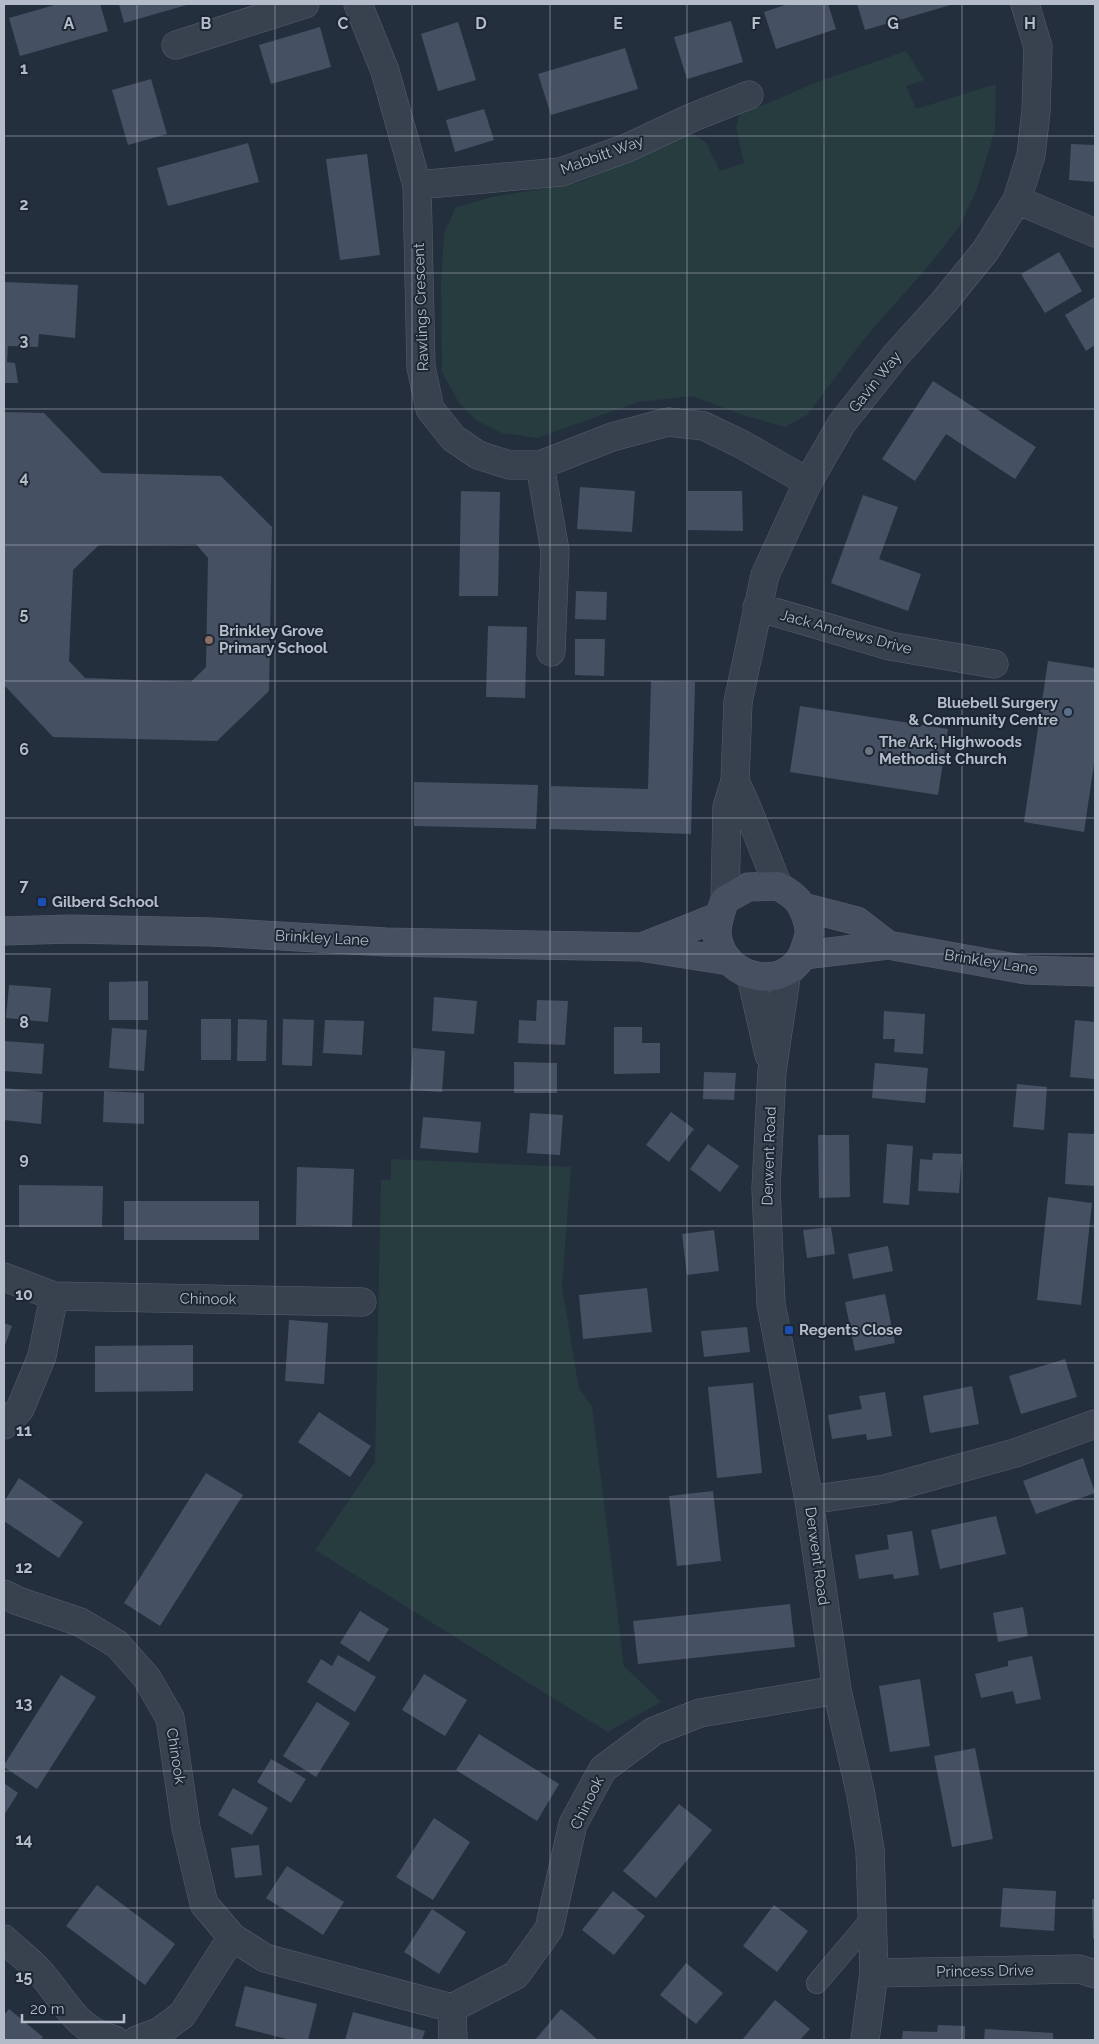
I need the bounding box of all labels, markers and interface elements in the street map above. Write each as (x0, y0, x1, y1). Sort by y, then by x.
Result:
text: A (64, 14, 75, 33)
text: B (201, 14, 212, 33)
text: C (338, 14, 349, 33)
text: D (475, 14, 487, 33)
text: E (613, 14, 623, 33)
text: F (751, 14, 761, 33)
text: G (887, 14, 899, 33)
text: H (1024, 14, 1036, 33)
text: 1 (20, 59, 28, 78)
street label: Mabbitt Way (558, 132, 646, 178)
text: 2 (19, 195, 29, 214)
street label: Rawlings Crescent (410, 243, 432, 371)
text: 3 (20, 331, 29, 350)
street label: Gavin Way (845, 348, 905, 416)
text: 4 (19, 468, 29, 487)
text: 5 (20, 604, 29, 623)
street label: Jack Andrews Drive (778, 606, 914, 658)
place label: Brinkley Grove Primary School (219, 622, 328, 657)
marker: Brinkley Grove Primary School (203, 634, 215, 646)
place label: Bluebell Surgery & Community Centre (908, 694, 1059, 729)
marker: Bluebell Surgery & Community Centre (1062, 706, 1074, 718)
place label: The Ark, Highwoods Methodist Church (879, 733, 1022, 768)
text: 6 (19, 740, 29, 759)
marker: The Ark, Highwoods Methodist Church (863, 745, 875, 757)
text: 7 (20, 876, 29, 895)
place label: Gilberd School (52, 893, 159, 911)
marker: Gilberd School (36, 896, 48, 908)
street label: Brinkley Lane (275, 927, 370, 949)
street label: Brinkley Lane (943, 946, 1039, 978)
text: 8 (19, 1013, 29, 1032)
street label: Derwent Road (758, 1106, 780, 1206)
text: 9 (19, 1149, 29, 1168)
text: 10 (15, 1285, 33, 1304)
street label: Chinook (179, 1290, 237, 1308)
place label: Regents Close (799, 1321, 903, 1339)
marker: Regents Close (783, 1324, 795, 1336)
text: 11 (16, 1421, 32, 1440)
street label: Derwent Road (801, 1506, 833, 1606)
text: 12 (16, 1558, 32, 1577)
text: 13 (16, 1694, 32, 1713)
street label: Chinook (163, 1727, 189, 1786)
street label: Chinook (566, 1773, 608, 1832)
text: 14 (15, 1830, 33, 1849)
street label: Princess Drive (936, 1961, 1034, 1981)
text: 15 (16, 1967, 33, 1986)
scale bar (22, 1992, 125, 2024)
text: 20 m (30, 2000, 65, 2018)

